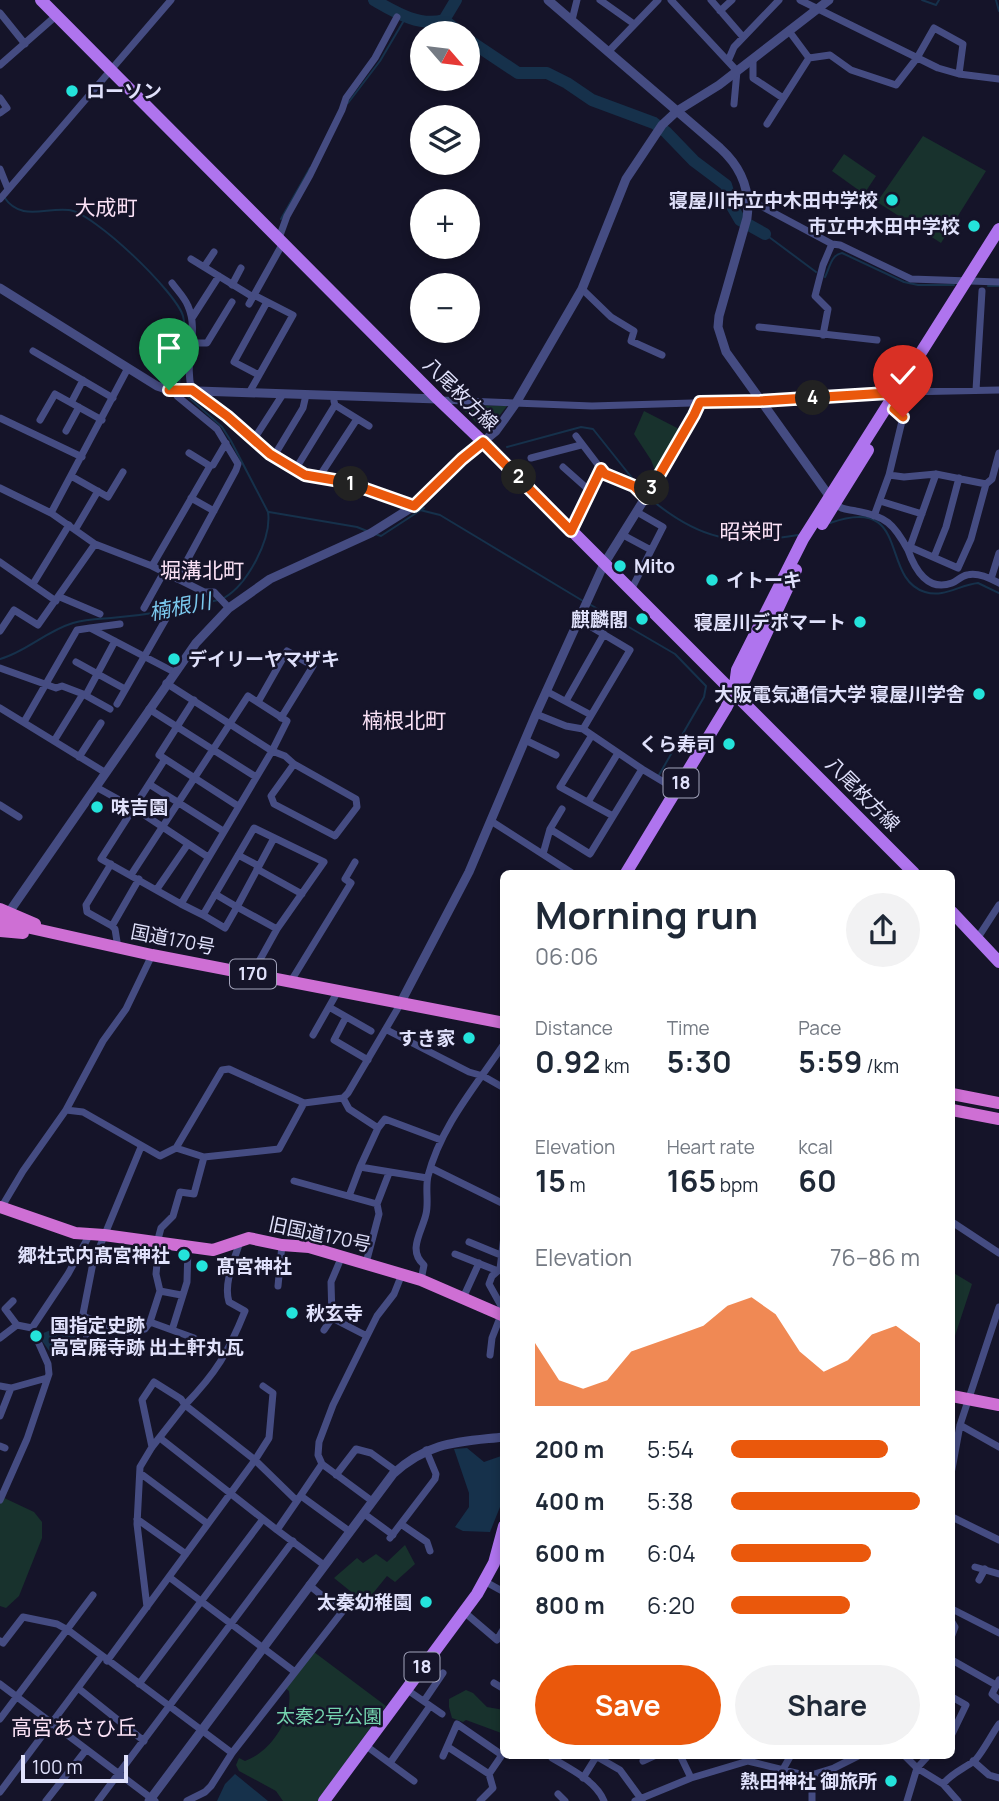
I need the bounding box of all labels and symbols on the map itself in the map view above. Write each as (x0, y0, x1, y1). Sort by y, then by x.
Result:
north arrow (410, 21, 480, 91)
place label: ローソン (86, 78, 162, 104)
marker: ローソン (64, 83, 80, 99)
place label: 寝屋川市立中木田中学校 (669, 187, 878, 213)
marker: 寝屋川市立中木田中学校 (884, 192, 900, 208)
district label: 大成町 (75, 193, 138, 221)
place label: 市立中木田中学校 (808, 213, 960, 239)
marker: 市立中木田中学校 (966, 218, 982, 234)
pin (139, 318, 199, 390)
pin (873, 345, 933, 417)
street label: 八尾枚方線 (418, 352, 504, 436)
pin: 4 (796, 380, 830, 416)
pin: 2 (502, 460, 536, 494)
pin: 1 (334, 466, 368, 502)
pin: 3 (634, 470, 670, 505)
district label: 昭栄町 (720, 517, 783, 545)
place label: Mito (634, 553, 675, 579)
district label: 堀溝北町 (160, 556, 244, 584)
marker: Mito (612, 558, 628, 574)
place label: イトーキ (726, 567, 802, 593)
marker: イトーキ (704, 572, 720, 588)
water label: 楠根川 (146, 586, 215, 626)
place label: 麒麟閣 (571, 606, 628, 632)
place label: 寝屋川デポマート (694, 609, 846, 635)
marker: 麒麟閣 (634, 611, 650, 627)
marker: 寝屋川デポマート (852, 614, 868, 630)
place label: デイリーヤマザキ (188, 646, 340, 672)
marker: デイリーヤマザキ (166, 651, 182, 667)
place label: 大阪電気通信大学 寝屋川学舎 (714, 681, 965, 707)
marker: 大阪電気通信大学 寝屋川学舎 (971, 686, 987, 702)
district label: 楠根北町 (362, 706, 446, 734)
place label: くら寿司 (639, 731, 715, 757)
marker: くら寿司 (721, 736, 737, 752)
street label: 八尾枚方線 (820, 751, 906, 837)
road number: 18 (664, 768, 698, 798)
place label: 味吉園 (111, 794, 168, 820)
marker: 味吉園 (89, 799, 105, 815)
street label: 国道170号 (129, 918, 217, 960)
road number: 170 (230, 959, 276, 988)
place label: すき家 (398, 1025, 455, 1051)
marker: すき家 (461, 1030, 477, 1046)
street label: 旧国道170号 (266, 1210, 374, 1258)
place label: 郷社式内髙宮神社 (18, 1242, 170, 1268)
marker: 郷社式内髙宮神社 (176, 1247, 192, 1263)
place label: 髙宮神社 (216, 1253, 292, 1279)
marker: 髙宮神社 (194, 1258, 210, 1274)
place label: 秋玄寺 (306, 1300, 363, 1326)
marker: 秋玄寺 (284, 1305, 300, 1321)
place label: 国指定史跡 高宮廃寺跡 出土軒丸瓦 (50, 1312, 244, 1360)
marker: 国指定史跡 高宮廃寺跡 出土軒丸瓦 (28, 1328, 44, 1344)
place label: 太秦幼稚園 (317, 1589, 412, 1615)
marker: 太秦幼稚園 (418, 1594, 434, 1610)
road number: 18 (404, 1652, 440, 1682)
park label: 太秦2号公園 (276, 1703, 382, 1729)
district label: 高宮あさひ丘 (11, 1713, 137, 1741)
scale bar (21, 1752, 128, 1784)
place label: 熱田神社 御旅所 (740, 1768, 877, 1794)
marker: 熱田神社 御旅所 (883, 1773, 899, 1789)

